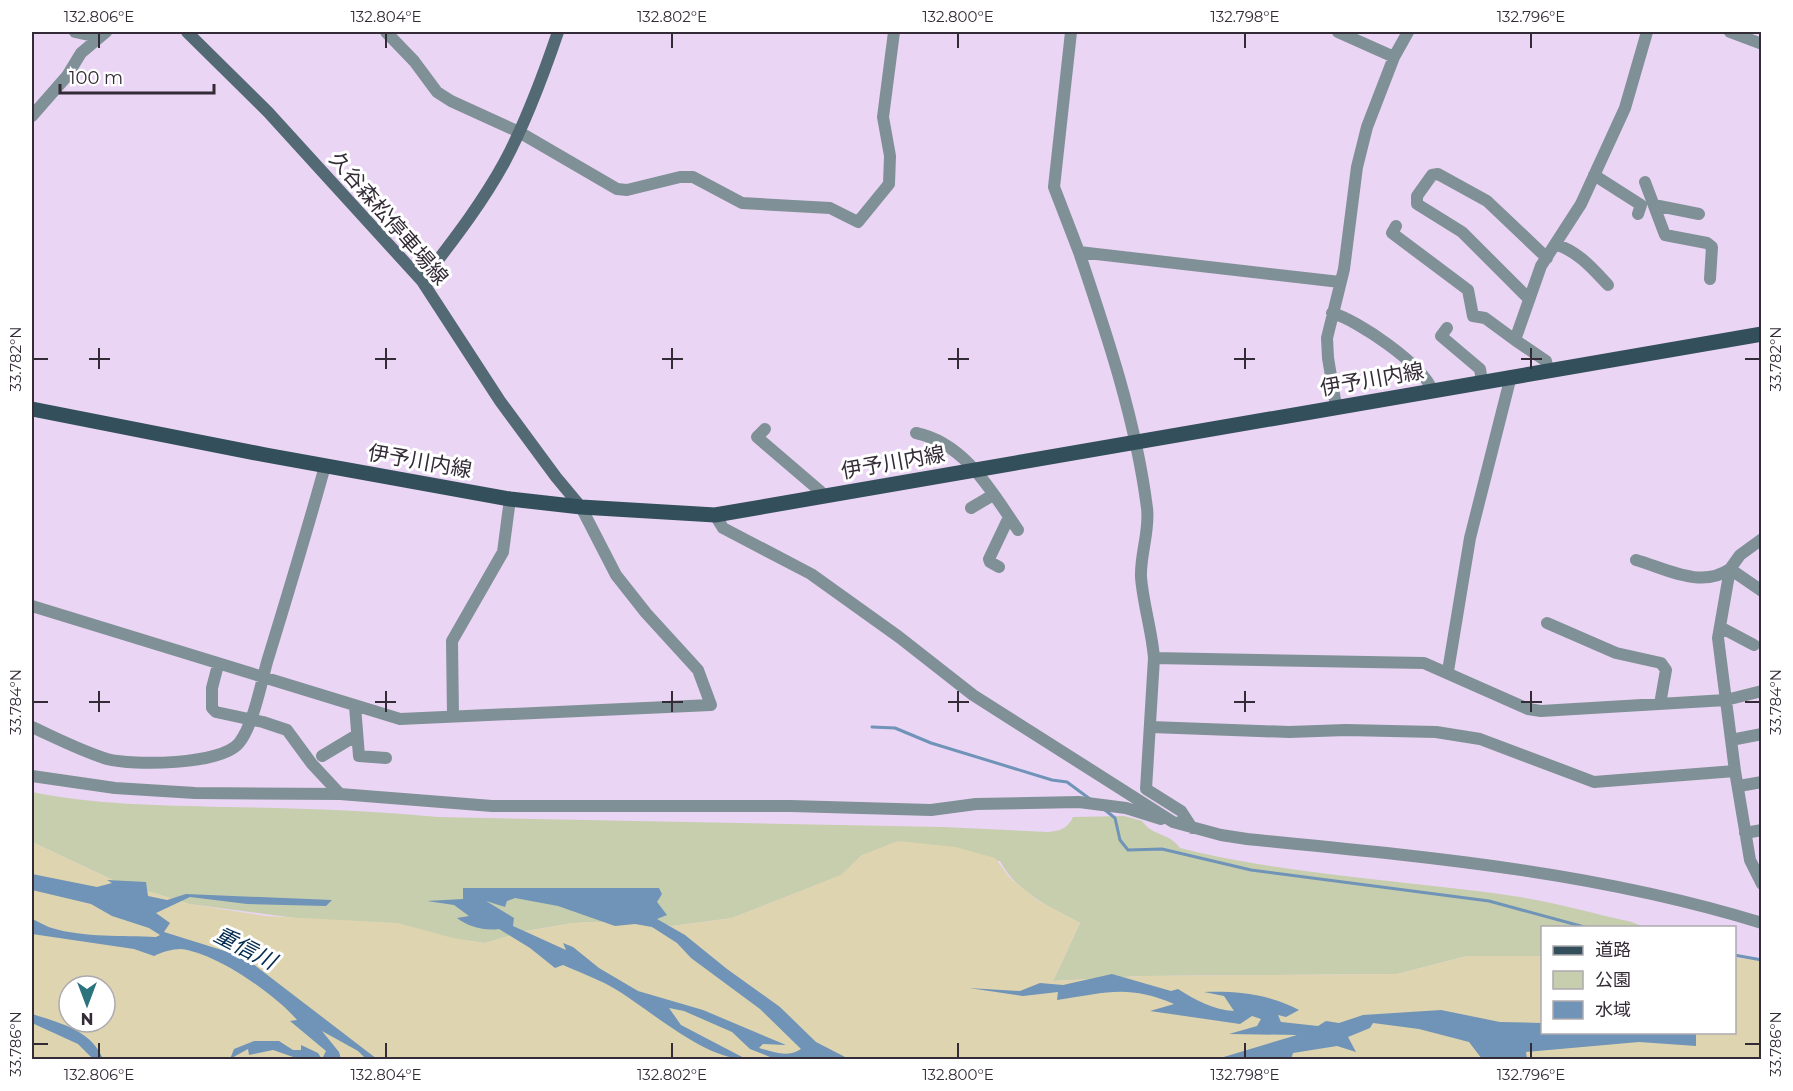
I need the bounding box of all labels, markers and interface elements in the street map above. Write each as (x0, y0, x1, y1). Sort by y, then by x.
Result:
text: 132.806°E (64, 7, 134, 26)
text: 132.804°E (350, 7, 422, 26)
text: 132.802°E (637, 7, 707, 26)
text: 132.800°E (922, 7, 994, 26)
text: 132.798°E (1210, 7, 1280, 26)
text: 132.796°E (1497, 7, 1565, 26)
scale bar (60, 57, 214, 95)
text: 100 m (69, 67, 123, 89)
street label: 久谷森松停車場線 (324, 146, 454, 290)
text: 33.782°N (6, 327, 25, 391)
text: 33.782°N (1766, 327, 1785, 391)
street label: 伊予川内線 (1318, 358, 1426, 400)
street label: 伊予川内線 (366, 440, 474, 482)
street label: 伊予川内線 (839, 441, 947, 483)
text: 33.784°N (6, 669, 25, 735)
text: 33.784°N (1766, 669, 1785, 735)
water label: 重信川 (209, 921, 282, 976)
legend (1541, 926, 1736, 1034)
text: 道路 (1595, 939, 1631, 961)
text: 公園 (1595, 969, 1631, 991)
north arrow (57, 974, 117, 1034)
text: 水域 (1595, 999, 1631, 1021)
text: N (81, 1009, 93, 1028)
text: 33.786°N (6, 1011, 25, 1077)
text: 33.786°N (1766, 1011, 1785, 1077)
text: 132.806°E (64, 1065, 134, 1084)
text: 132.804°E (350, 1065, 422, 1084)
text: 132.802°E (637, 1065, 707, 1084)
text: 132.800°E (922, 1065, 994, 1084)
text: 132.798°E (1210, 1065, 1280, 1084)
text: 132.796°E (1497, 1065, 1565, 1084)

